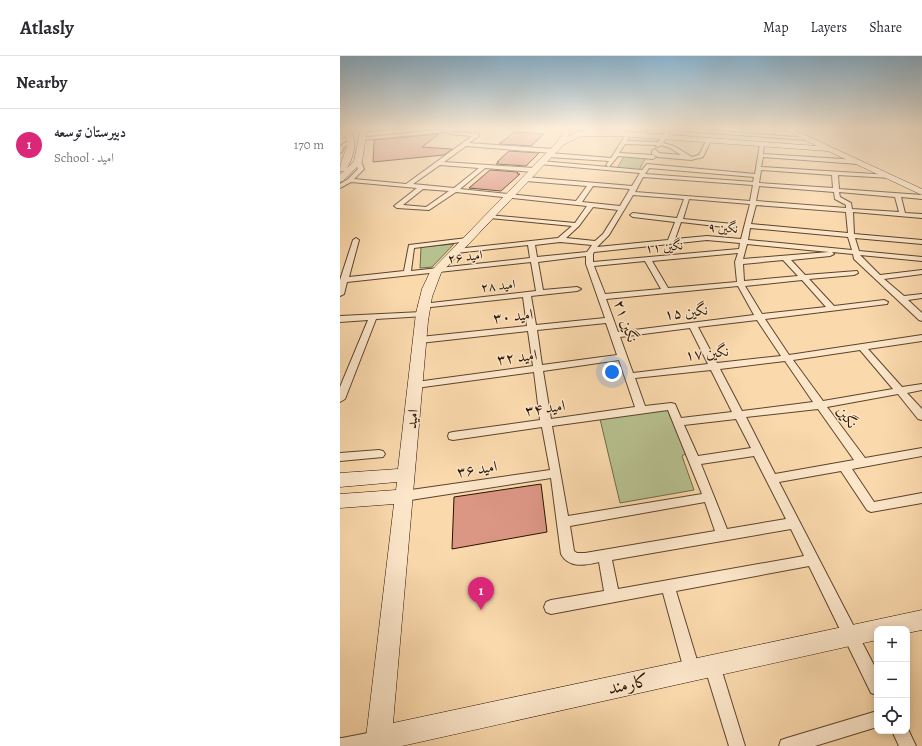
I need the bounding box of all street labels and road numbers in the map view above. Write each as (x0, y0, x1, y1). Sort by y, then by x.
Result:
street label: نگین ۹ (707, 218, 738, 237)
street label: نگین ۱۱ (644, 236, 684, 257)
street label: امید ۲۶ (447, 246, 484, 267)
street label: امید ۲۸ (480, 275, 517, 296)
street label: نگین ۲۱ (609, 297, 643, 345)
street label: نگین ۱۵ (663, 299, 709, 325)
street label: امید ۳۰ (492, 304, 534, 328)
street label: نگین ۱۷ (684, 341, 730, 365)
street label: امید ۳۲ (496, 345, 538, 369)
street label: امید ۳۴ (524, 395, 566, 421)
street label: نگین (832, 402, 862, 432)
street label: امید (401, 408, 423, 430)
street label: امید ۳۶ (456, 456, 498, 482)
street label: کارمند (605, 668, 651, 700)

